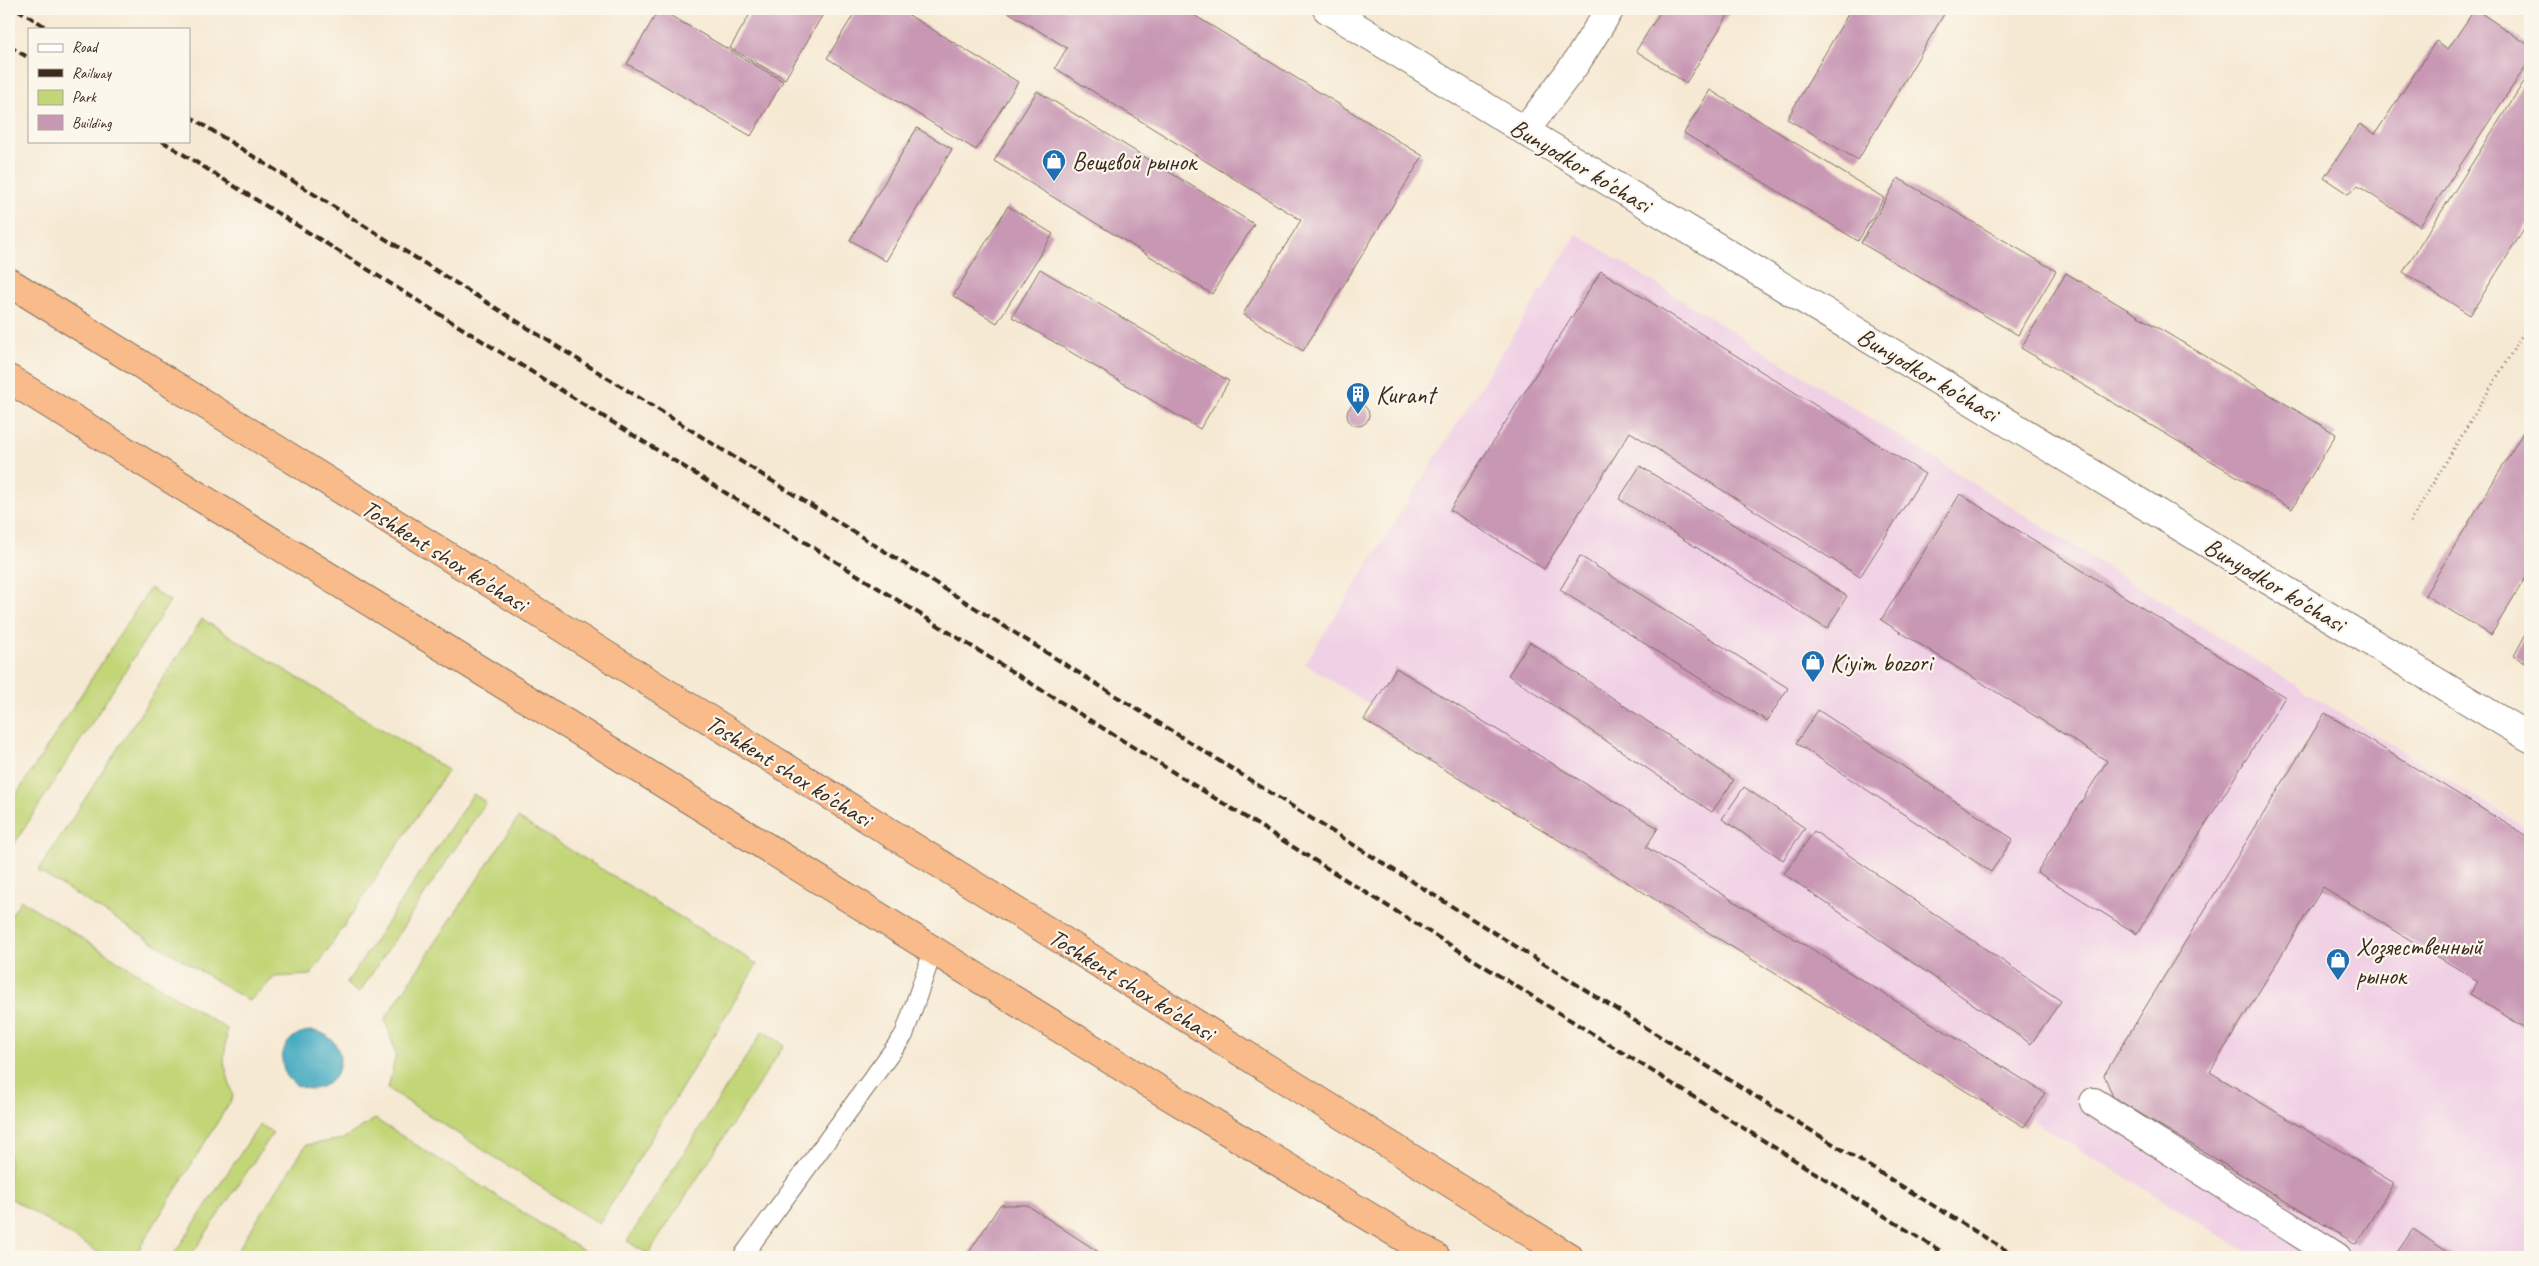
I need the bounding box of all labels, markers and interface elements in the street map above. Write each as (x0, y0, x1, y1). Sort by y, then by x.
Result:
legend (28, 28, 190, 142)
text: Road (72, 38, 99, 57)
text: Railway (72, 64, 113, 83)
text: Park (72, 88, 97, 107)
street label: Bunyodkor ko'chasi (1504, 111, 1660, 222)
text: Building (72, 114, 112, 133)
place label: Вещевой рынок (1072, 146, 1198, 178)
shop icon: Вещевой рынок (1041, 148, 1067, 182)
street label: Bunyodkor ko'chasi (1851, 320, 2007, 431)
place label: Kurant (1376, 379, 1438, 411)
building icon: Kurant (1345, 381, 1371, 415)
street label: Toshkent shox ko'chasi (356, 492, 536, 621)
street label: Bunyodkor ko'chasi (2198, 530, 2354, 641)
place label: Kiyim bozori (1830, 647, 1935, 679)
shop icon: Kiyim bozori (1800, 649, 1826, 683)
street label: Toshkent shox ko'chasi (700, 707, 880, 836)
street label: Toshkent shox ko'chasi (1043, 921, 1223, 1050)
place label: Хозяественный рынок (2356, 931, 2484, 992)
shop icon: Хозяественный рынок (2325, 947, 2351, 981)

